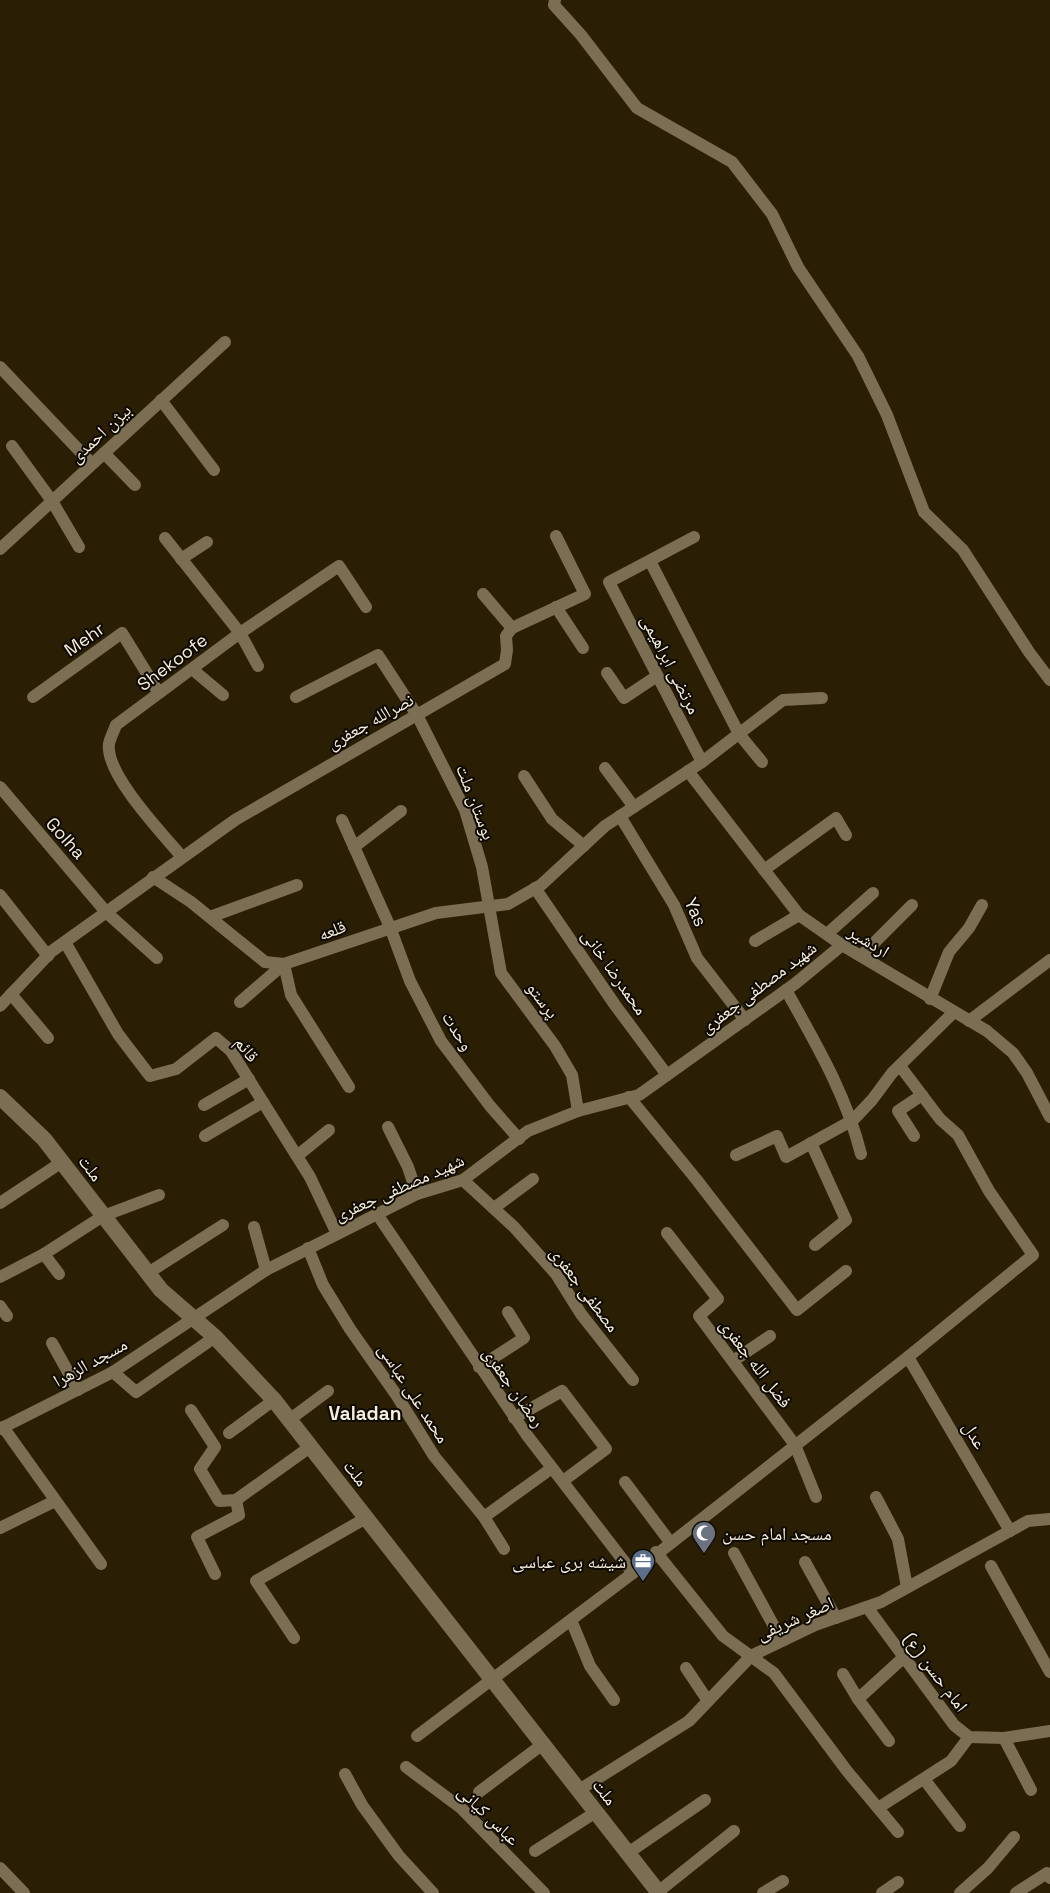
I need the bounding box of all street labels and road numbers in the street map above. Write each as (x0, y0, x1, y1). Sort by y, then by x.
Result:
street label: بیژن احمدی (64, 398, 136, 468)
street label: مرتضی ابراهیمی (636, 610, 706, 718)
street label: Mehr (59, 617, 109, 661)
street label: Shekoofe (132, 628, 212, 696)
street label: نصرالله جعفری (323, 688, 417, 754)
street label: بوستان ملت (451, 761, 501, 843)
street label: Golha (41, 812, 91, 864)
street label: Yas (680, 894, 712, 930)
street label: قلعه (315, 914, 349, 946)
street label: اردشیر (843, 919, 894, 962)
street label: محمدرضا خانی (577, 925, 653, 1019)
street label: شهید مصطفی جعفری (695, 936, 821, 1038)
street label: پرستو (522, 977, 564, 1023)
street label: وحدت (437, 1007, 479, 1055)
street label: قائم (229, 1031, 264, 1067)
street label: شهید مصطفی جعفری (330, 1148, 468, 1226)
street label: ملت (74, 1150, 108, 1186)
street label: مصطفی جعفری (545, 1241, 625, 1337)
street label: فضل الله جعفری (715, 1314, 797, 1412)
street label: مسجد الزهرا (49, 1332, 131, 1392)
street label: محمد علی عباسی (373, 1339, 455, 1447)
street label: رمضان جعفری (478, 1342, 550, 1432)
street label: عدل (958, 1417, 992, 1453)
street label: ملت (339, 1455, 373, 1491)
street label: اصغر شریفی (753, 1591, 837, 1645)
street label: امام حسن (ع) (898, 1628, 973, 1717)
street label: ملت (588, 1774, 622, 1810)
street label: عباس کیانی (453, 1780, 525, 1850)

